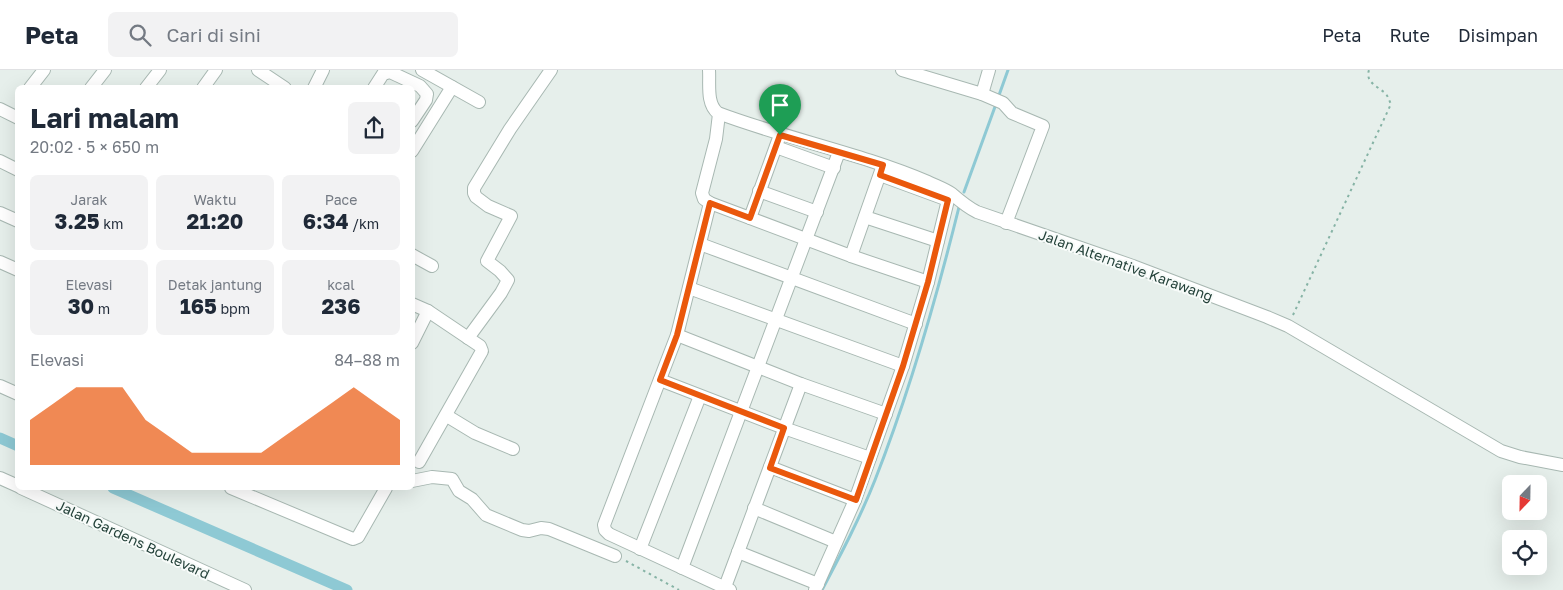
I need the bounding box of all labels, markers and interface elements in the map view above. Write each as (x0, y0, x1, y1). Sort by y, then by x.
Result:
search box (108, 12, 458, 57)
text: Peta (25, 20, 78, 49)
icon: search (126, 21, 154, 49)
text: Cari di sini (166, 23, 261, 46)
text: Peta (1322, 24, 1362, 46)
text: Rute (1390, 24, 1430, 46)
text: Disimpan (1458, 24, 1538, 46)
pin (759, 84, 801, 135)
icon: arrive (766, 91, 794, 119)
text: Lari malam (30, 101, 179, 134)
button: share (348, 102, 400, 154)
text: 20:02 · 5 × 650 m (30, 137, 159, 157)
text: Jarak (71, 191, 107, 208)
text: Waktu (193, 191, 237, 208)
text: Pace (325, 191, 357, 208)
text: 3.25 (55, 208, 100, 234)
text: 21:20 (187, 208, 243, 234)
text: 6:34 (303, 208, 349, 234)
text: km (100, 215, 123, 232)
text: /km (349, 215, 379, 232)
street label: Jalan Alternative Karawang (1037, 225, 1215, 305)
text: Elevasi (65, 276, 113, 293)
text: Detak jantung (168, 276, 262, 293)
text: kcal (327, 276, 355, 293)
text: 30 (68, 293, 94, 319)
text: 165 (180, 293, 217, 319)
text: 236 (322, 293, 360, 319)
text: m (94, 300, 110, 317)
text: bpm (217, 300, 250, 317)
text: Elevasi (30, 350, 84, 370)
text: 84–88 m (334, 350, 400, 370)
north arrow (1502, 475, 1548, 520)
map controls (1502, 475, 1547, 575)
street label: Jalan Gardens Boulevard (54, 496, 212, 582)
button: locate (1502, 530, 1547, 575)

